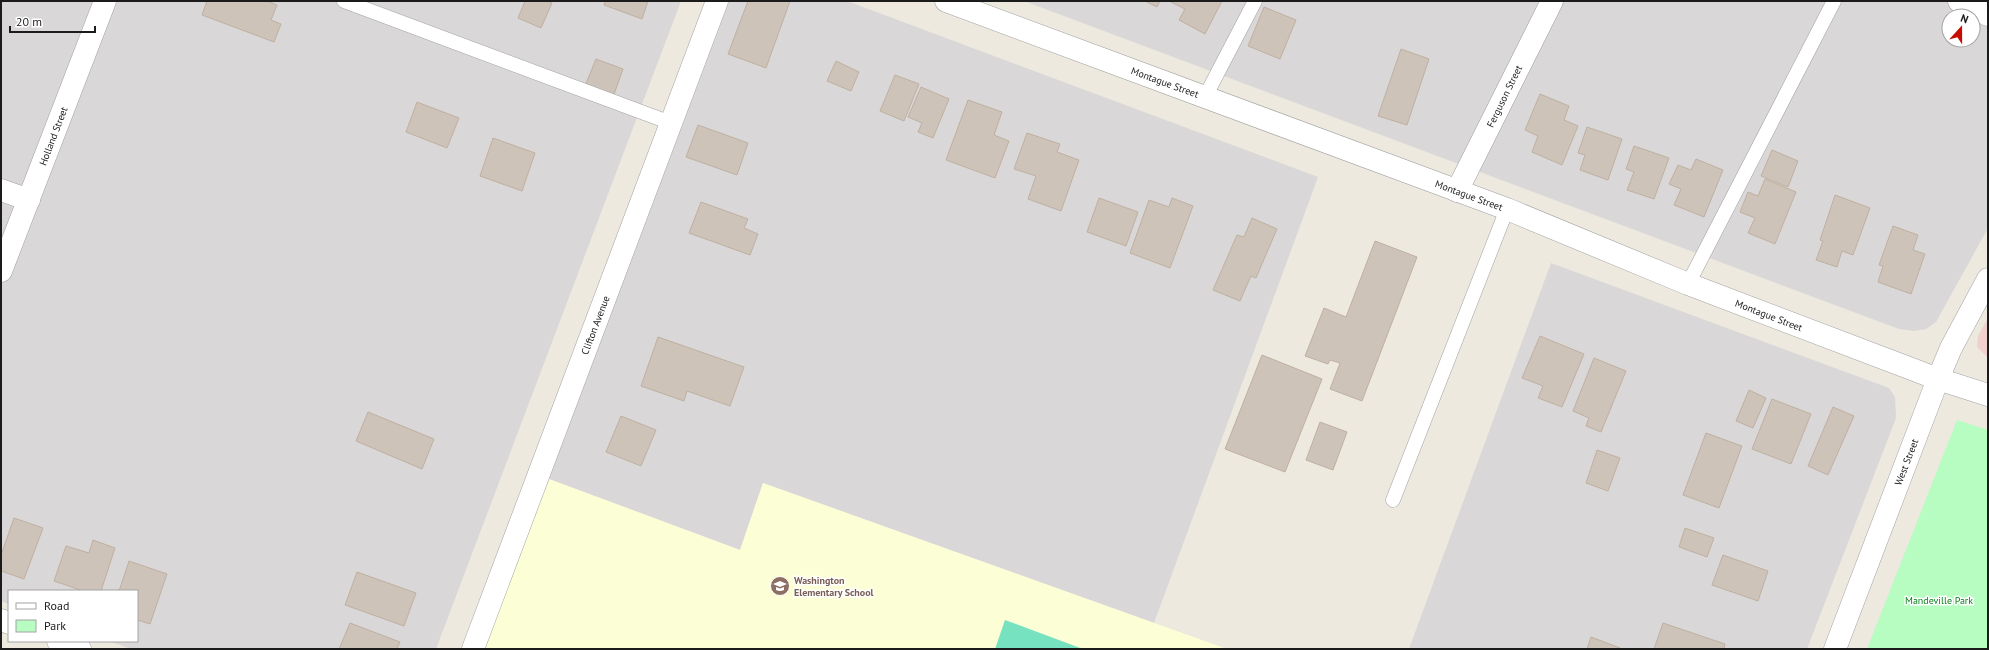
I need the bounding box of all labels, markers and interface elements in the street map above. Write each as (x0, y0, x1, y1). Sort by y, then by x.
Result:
scale bar (10, 8, 95, 34)
north arrow (1941, 8, 1981, 48)
text: N (1959, 11, 1970, 26)
text: 20 m (16, 14, 42, 29)
street label: Ferguson Street (1484, 62, 1525, 129)
street label: Montague Street (1129, 64, 1201, 101)
street label: Holland Street (36, 104, 71, 167)
street label: Montague Street (1433, 177, 1505, 214)
street label: Clifton Avenue (578, 294, 613, 356)
street label: Montague Street (1733, 297, 1805, 335)
street label: West Street (1892, 437, 1921, 487)
place label: Washington Elementary School (794, 574, 874, 599)
school or university icon: Washington Elementary School (769, 575, 791, 597)
legend (8, 590, 138, 642)
park label: Mandeville Park (1905, 594, 1973, 607)
text: Road (44, 598, 69, 613)
text: Park (44, 618, 66, 633)

